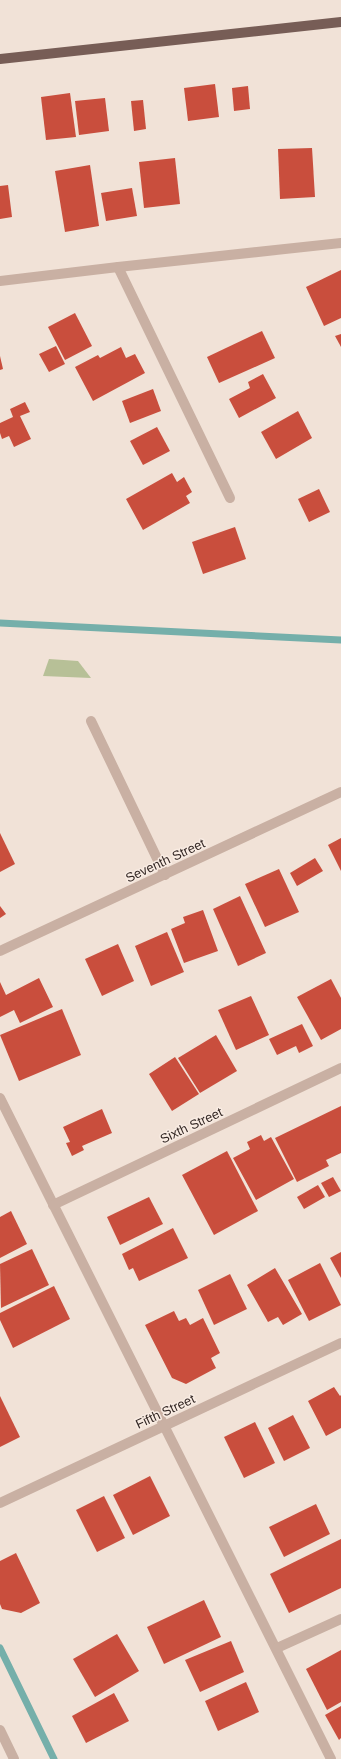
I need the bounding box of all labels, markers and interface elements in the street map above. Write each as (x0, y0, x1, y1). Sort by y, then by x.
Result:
street label: Seventh Street (123, 835, 208, 885)
street label: Sixth Street (158, 1104, 225, 1146)
street label: Fifth Street (133, 1391, 198, 1432)

